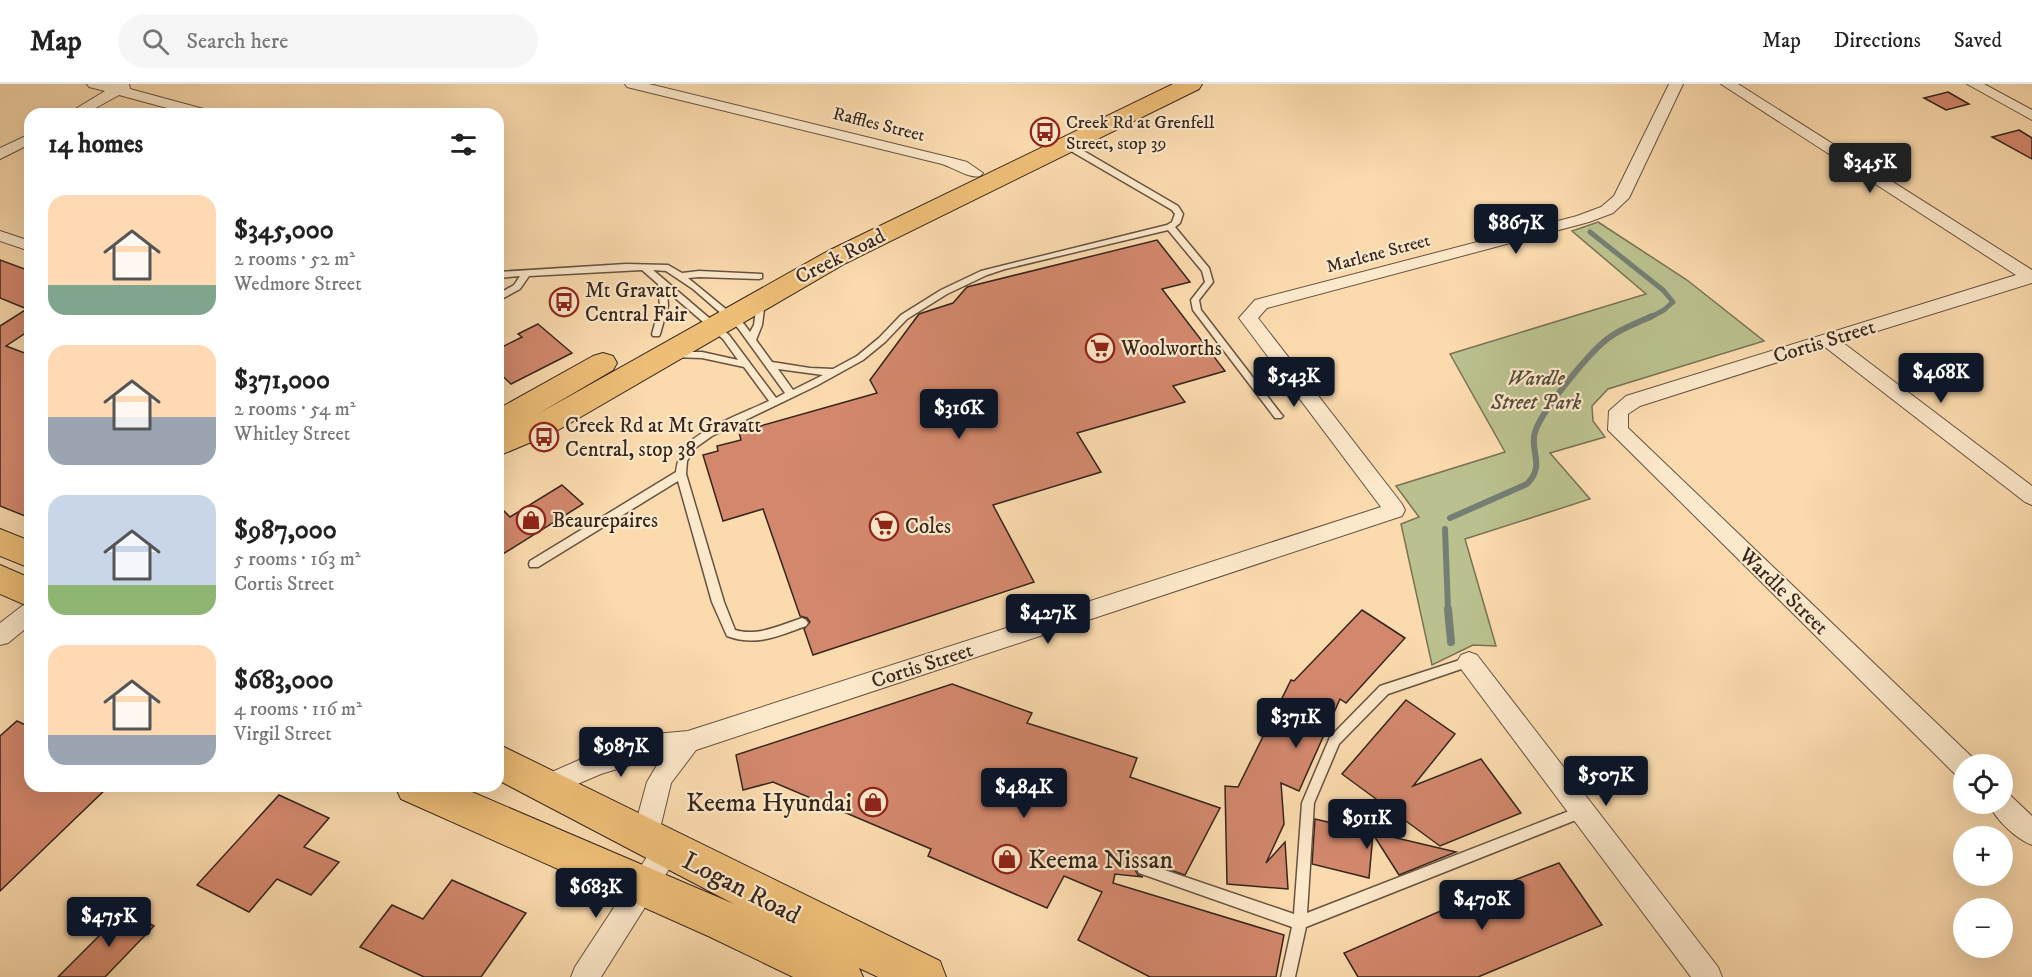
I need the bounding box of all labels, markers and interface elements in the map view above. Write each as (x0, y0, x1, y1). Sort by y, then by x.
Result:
search box (118, 14, 538, 68)
text: Map (30, 24, 82, 59)
icon: search (139, 25, 172, 58)
text: Search here (187, 28, 288, 55)
text: Map (1762, 28, 1801, 54)
text: Directions (1834, 28, 1921, 54)
text: Saved (1954, 28, 2002, 54)
street label: Raffles Street (831, 103, 927, 147)
place label: Creek Rd at Grenfell Street, stop 39 (1066, 112, 1215, 155)
bus stop icon: Creek Rd at Grenfell Street, stop 39 (1029, 116, 1061, 148)
text: 14 homes (48, 128, 143, 161)
icon: filters (447, 128, 480, 161)
pin: $345K (1828, 143, 1912, 194)
text: $345K (1843, 150, 1897, 175)
pin: $867K (1474, 204, 1558, 255)
text: $867K (1488, 211, 1544, 236)
text: $345,000 (234, 214, 334, 247)
icon: home (96, 219, 168, 291)
street label: Creek Road (791, 223, 890, 291)
street label: Marlene Street (1324, 229, 1433, 278)
text: 2 rooms · 52 m² (234, 247, 355, 272)
text: Wedmore Street (234, 272, 362, 297)
place label: Mt Gravatt Central Fair (585, 278, 687, 328)
bus stop icon: Mt Gravatt Central Fair (548, 286, 580, 318)
street label: Cortis Street (1770, 314, 1879, 370)
supermarket icon: Woolworths (1084, 332, 1116, 364)
place label: Woolworths (1120, 336, 1222, 362)
pin: $468K (1899, 353, 1983, 404)
pin: $543K (1252, 357, 1336, 408)
text: $468K (1913, 360, 1969, 385)
text: $371,000 (234, 364, 330, 397)
text: $543K (1268, 364, 1320, 389)
park label: Wardle Street Park (1490, 366, 1581, 416)
icon: home (96, 369, 168, 441)
pin: $316K (917, 389, 1001, 440)
text: $316K (934, 396, 984, 421)
text: 2 rooms · 54 m² (234, 397, 356, 422)
place label: Creek Rd at Mt Gravatt Central, stop 38 (565, 413, 761, 463)
bus stop icon: Creek Rd at Mt Gravatt Central, stop 38 (528, 421, 560, 453)
text: Whitley Street (234, 422, 350, 447)
shop icon: Beaurepaires (515, 504, 547, 536)
place label: Beaurepaires (552, 508, 658, 534)
supermarket icon: Coles (868, 510, 900, 542)
text: $987,000 (234, 514, 337, 547)
place label: Coles (905, 514, 951, 540)
icon: home (96, 519, 168, 591)
street label: Wardle Street (1732, 542, 1834, 641)
text: 5 rooms · 163 m² (234, 547, 361, 572)
text: Cortis Street (234, 572, 334, 597)
pin: $427K (1006, 594, 1090, 645)
text: $427K (1020, 601, 1076, 626)
street label: Cortis Street (868, 637, 977, 695)
text: $683,000 (234, 664, 333, 697)
icon: home (96, 669, 168, 741)
text: 4 rooms · 116 m² (234, 697, 362, 722)
pin: $371K (1254, 698, 1338, 749)
text: $371K (1271, 705, 1321, 730)
text: Virgil Street (234, 722, 332, 747)
pin: $987K (579, 727, 663, 778)
text: $987K (593, 734, 649, 759)
map controls (1953, 754, 2013, 958)
button: locate (1953, 754, 2013, 814)
pin: $507K (1564, 756, 1648, 807)
text: $507K (1578, 763, 1634, 788)
pin: $484K (982, 768, 1066, 819)
text: $484K (995, 775, 1053, 800)
shop icon: Keema Hyundai (857, 786, 889, 818)
place label: Keema Hyundai (686, 787, 852, 820)
pin: $911K (1325, 799, 1409, 850)
text: $911K (1342, 806, 1392, 831)
button: + (1953, 826, 2013, 886)
shop icon: Keema Nissan (991, 843, 1023, 875)
place label: Keema Nissan (1028, 844, 1173, 877)
street label: Logan Road (677, 845, 806, 932)
pin: $683K (554, 868, 638, 919)
text: $683K (570, 875, 622, 900)
pin: $470K (1440, 880, 1524, 931)
text: $470K (1453, 887, 1511, 912)
pin: $475K (67, 897, 151, 948)
button: − (1953, 898, 2013, 958)
text: $475K (81, 904, 137, 929)

